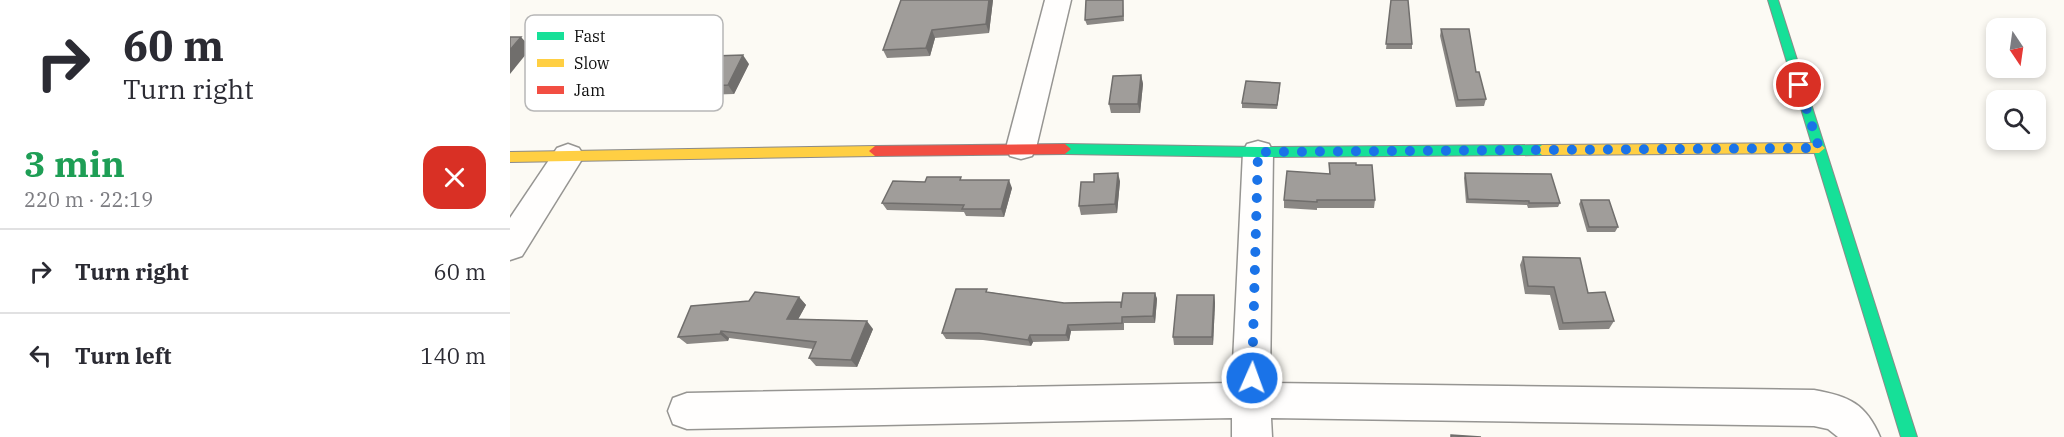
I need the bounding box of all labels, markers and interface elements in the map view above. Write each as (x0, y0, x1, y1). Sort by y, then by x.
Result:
legend (525, 15, 723, 111)
text: 60 m (123, 18, 224, 73)
north arrow (1986, 18, 2046, 78)
map controls (1986, 18, 2046, 150)
icon: right (24, 24, 102, 102)
text: Fast (574, 26, 606, 46)
text: Slow (574, 53, 610, 73)
pin (1773, 59, 1824, 110)
icon: arrive (1782, 68, 1815, 101)
text: Turn right (123, 71, 254, 106)
text: Jam (574, 80, 605, 100)
button: search (1986, 90, 2046, 150)
text: 3 min (24, 140, 125, 187)
button: close (423, 146, 486, 209)
text: 220 m · 22:19 (24, 186, 153, 213)
icon: right (24, 255, 57, 288)
text: Turn right (75, 257, 189, 286)
text: 60 m (434, 257, 486, 286)
icon: left (24, 339, 57, 372)
text: Turn left (75, 341, 171, 370)
text: 140 m (420, 341, 486, 370)
position arrow (1220, 346, 1284, 410)

